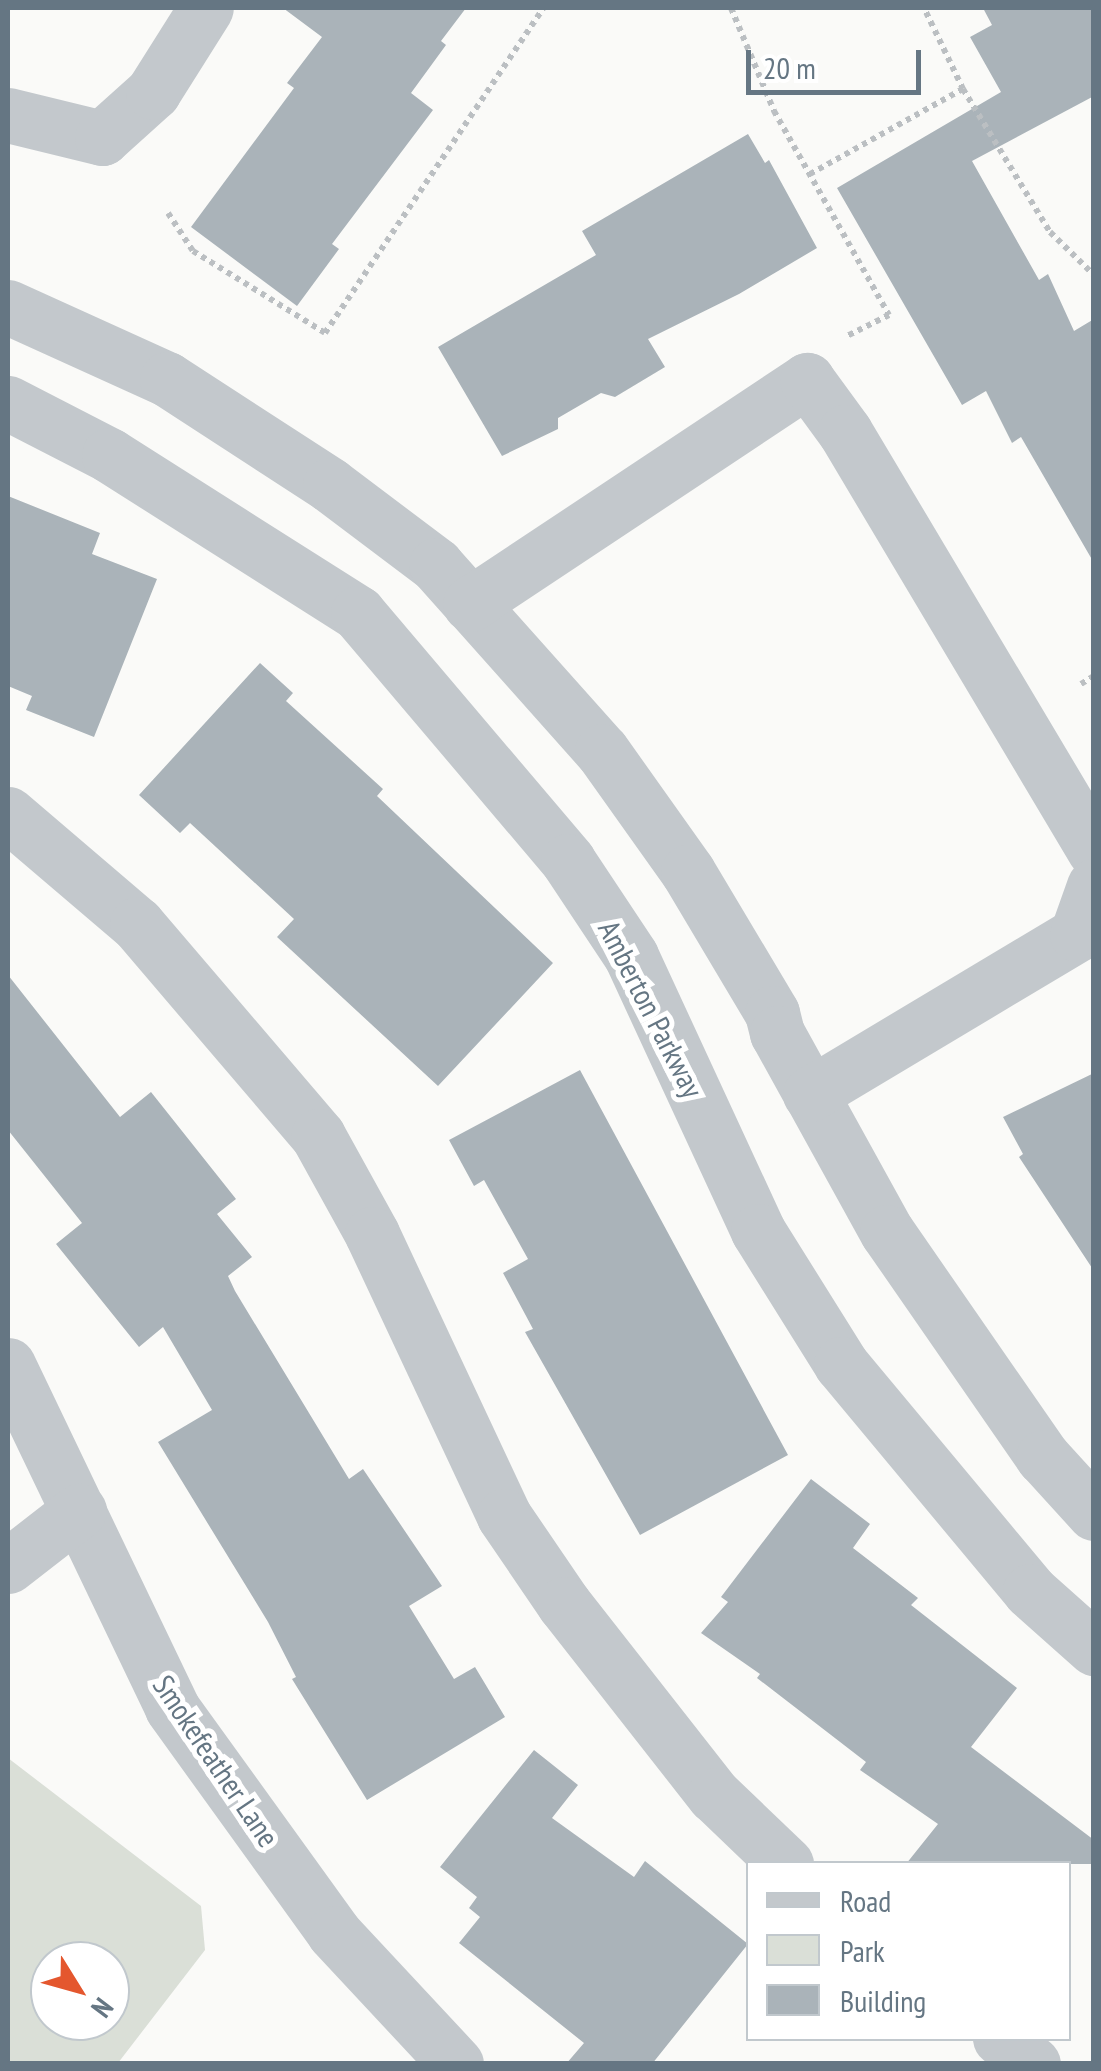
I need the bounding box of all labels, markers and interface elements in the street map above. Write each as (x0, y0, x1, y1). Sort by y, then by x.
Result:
scale bar (751, 30, 926, 92)
text: 20 m (763, 48, 816, 87)
street label: Amberton Parkway (591, 914, 711, 1104)
street label: Smokefeather Lane (145, 1668, 287, 1854)
legend (746, 1861, 1071, 2041)
text: Road (840, 1881, 891, 1920)
text: Park (840, 1931, 885, 1970)
north arrow (30, 1941, 130, 2041)
text: Building (840, 1981, 926, 2020)
text: N (83, 1991, 122, 2025)

